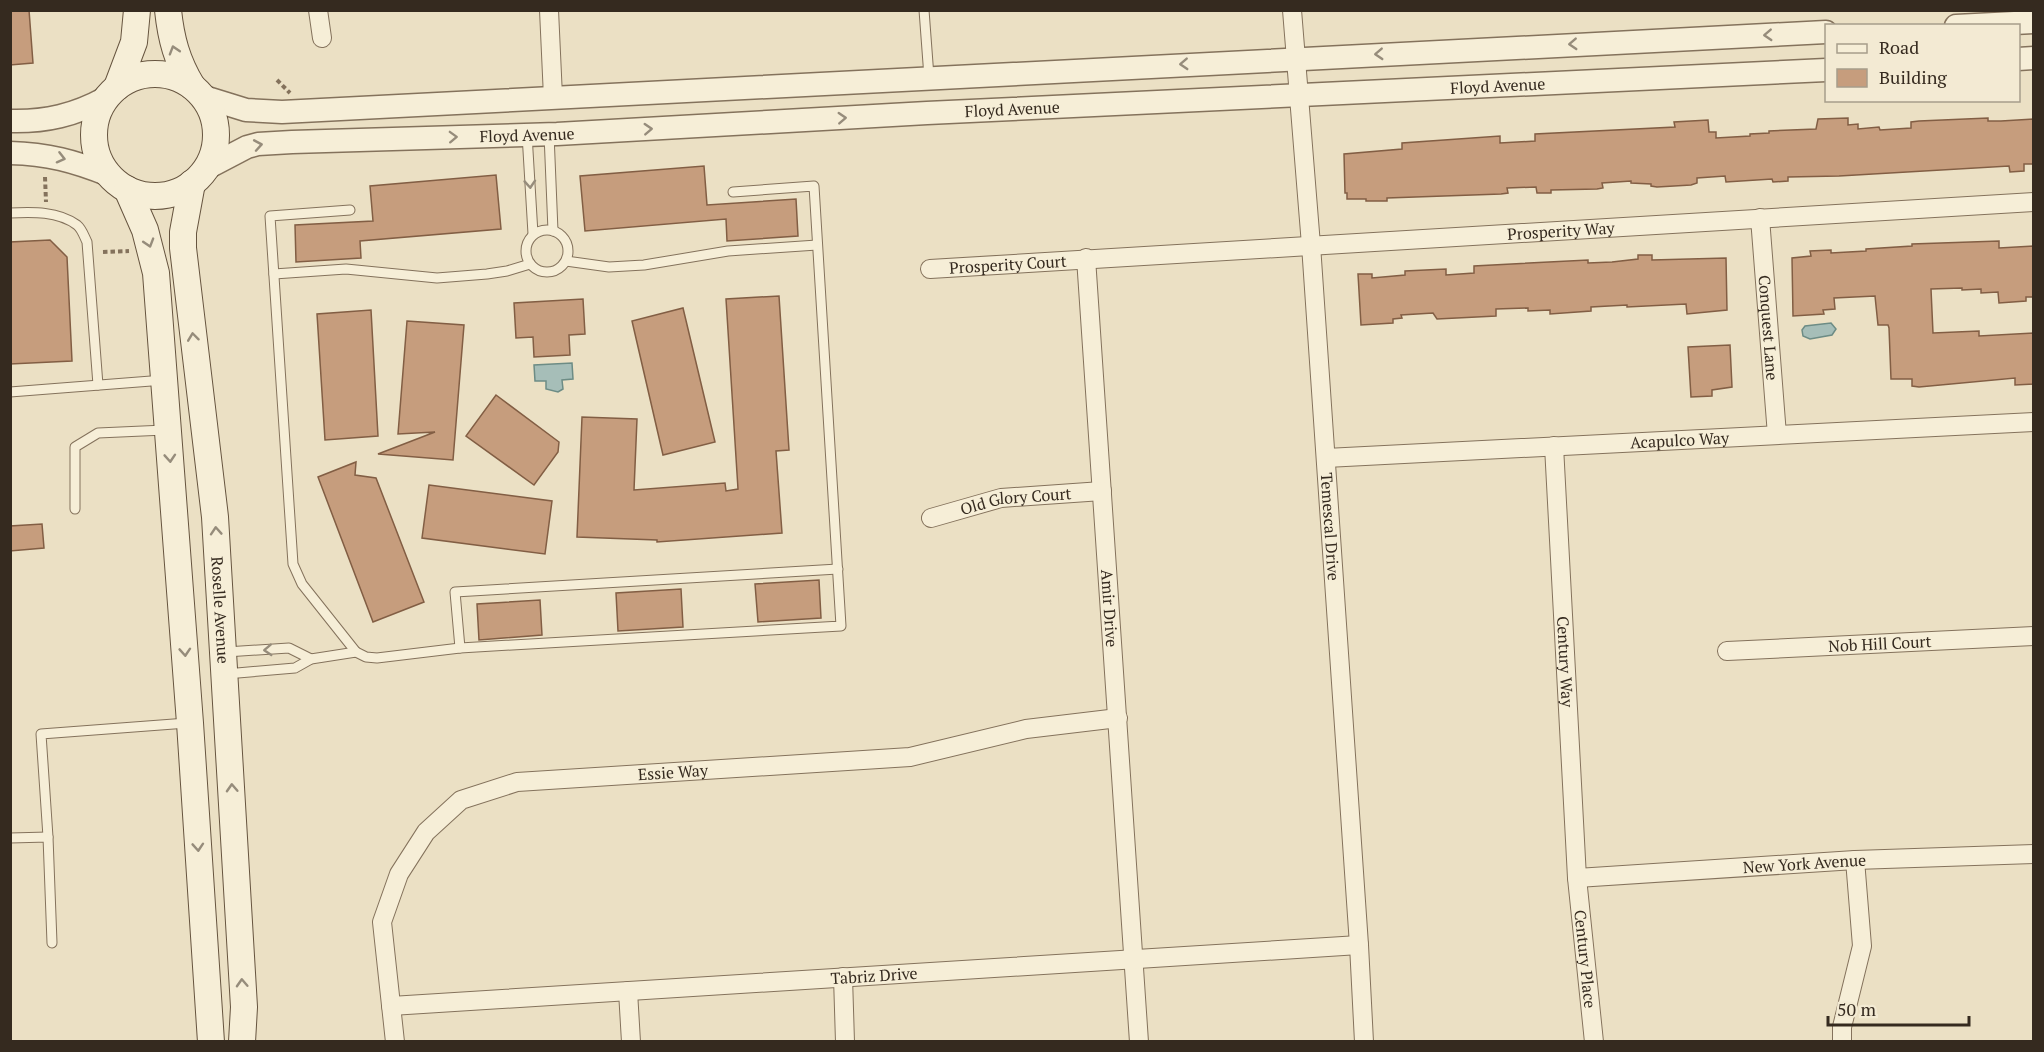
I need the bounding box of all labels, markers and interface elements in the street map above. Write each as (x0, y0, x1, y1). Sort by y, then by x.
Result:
legend (1825, 24, 2020, 102)
one-way arrow (1764, 28, 1773, 41)
text: Road (1879, 35, 1919, 59)
one-way arrow (1569, 38, 1578, 51)
one-way arrow (169, 45, 181, 56)
one-way arrow (1374, 47, 1383, 60)
one-way arrow (1179, 57, 1188, 70)
text: Building (1879, 65, 1947, 89)
street label: Floyd Avenue (1450, 72, 1546, 99)
street label: Floyd Avenue (964, 96, 1060, 122)
one-way arrow (838, 112, 847, 125)
street label: Floyd Avenue (479, 122, 575, 147)
one-way arrow (643, 122, 652, 135)
one-way arrow (448, 130, 457, 143)
one-way arrow (253, 140, 263, 152)
one-way arrow (55, 151, 66, 163)
one-way arrow (524, 180, 537, 189)
street label: Prosperity Way (1506, 216, 1616, 245)
one-way arrow (142, 237, 154, 248)
street label: Prosperity Court (949, 250, 1067, 279)
street label: Conquest Lane (1754, 274, 1784, 381)
one-way arrow (188, 333, 200, 342)
street label: Acapulco Way (1630, 426, 1730, 454)
one-way arrow (163, 453, 176, 462)
street label: Temescal Drive (1316, 472, 1345, 581)
street label: Old Glory Court (957, 482, 1072, 520)
one-way arrow (210, 526, 223, 535)
street label: Roselle Avenue (206, 556, 235, 664)
street label: Amir Drive (1096, 569, 1123, 648)
street label: Century Way (1552, 616, 1579, 709)
street label: Nob Hill Court (1828, 630, 1932, 657)
one-way arrow (264, 643, 273, 656)
one-way arrow (178, 648, 191, 657)
street label: Essie Way (637, 759, 709, 785)
one-way arrow (225, 784, 238, 793)
one-way arrow (191, 842, 204, 851)
street label: New York Avenue (1742, 849, 1867, 878)
street label: Century Place (1569, 909, 1601, 1009)
street label: Tabriz Drive (830, 962, 918, 989)
one-way arrow (236, 979, 249, 988)
scale bar (1828, 989, 1969, 1027)
text: 50 m (1837, 997, 1877, 1021)

